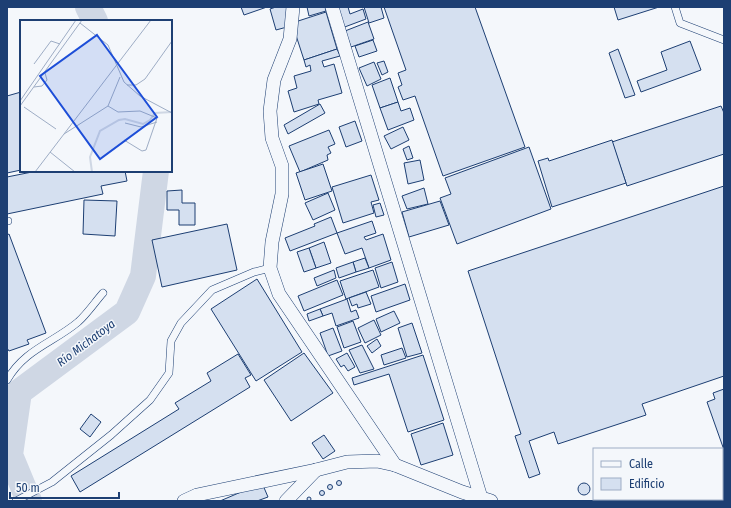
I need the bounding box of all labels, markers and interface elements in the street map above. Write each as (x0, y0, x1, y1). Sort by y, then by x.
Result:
inset map (20, 20, 172, 172)
water label: Río Michatoya (54, 317, 118, 369)
legend (593, 448, 723, 500)
text: Calle (629, 457, 653, 471)
scale bar (10, 474, 119, 500)
text: Edificio (629, 477, 665, 491)
text: 50 m (16, 481, 40, 495)

